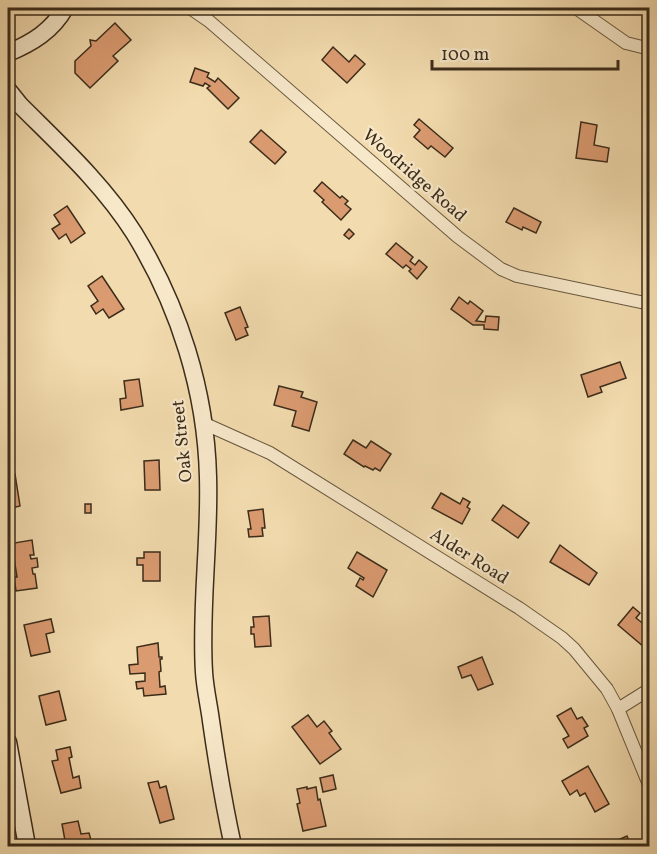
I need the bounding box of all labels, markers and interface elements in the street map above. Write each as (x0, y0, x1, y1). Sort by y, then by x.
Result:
scale bar (432, 33, 618, 71)
text: 100 m (441, 43, 490, 68)
street label: Woodridge Road (356, 124, 472, 228)
street label: Oak Street (166, 399, 200, 483)
street label: Alder Road (425, 523, 513, 591)

